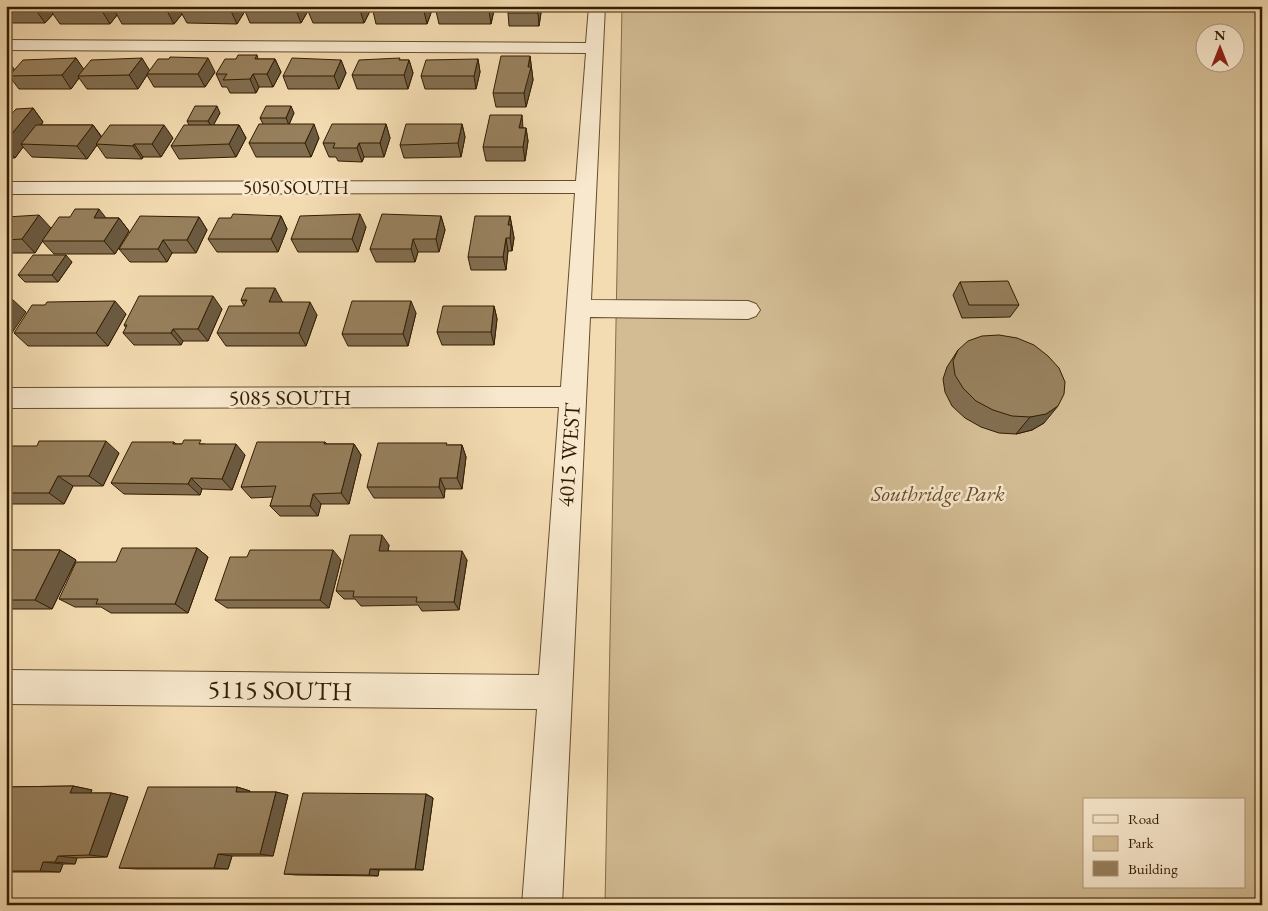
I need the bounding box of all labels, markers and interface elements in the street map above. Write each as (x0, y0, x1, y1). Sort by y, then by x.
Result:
north arrow (1196, 22, 1246, 72)
text: N (1214, 26, 1226, 44)
street label: 5050 SOUTH (243, 175, 349, 200)
street label: 5085 SOUTH (229, 383, 351, 412)
street label: 4015 WEST (551, 402, 587, 508)
park label: Southridge Park (870, 479, 1005, 508)
street label: 5115 SOUTH (207, 672, 353, 708)
legend (1083, 798, 1246, 888)
text: Road (1128, 809, 1160, 828)
text: Park (1128, 833, 1155, 852)
text: Building (1128, 859, 1178, 878)

